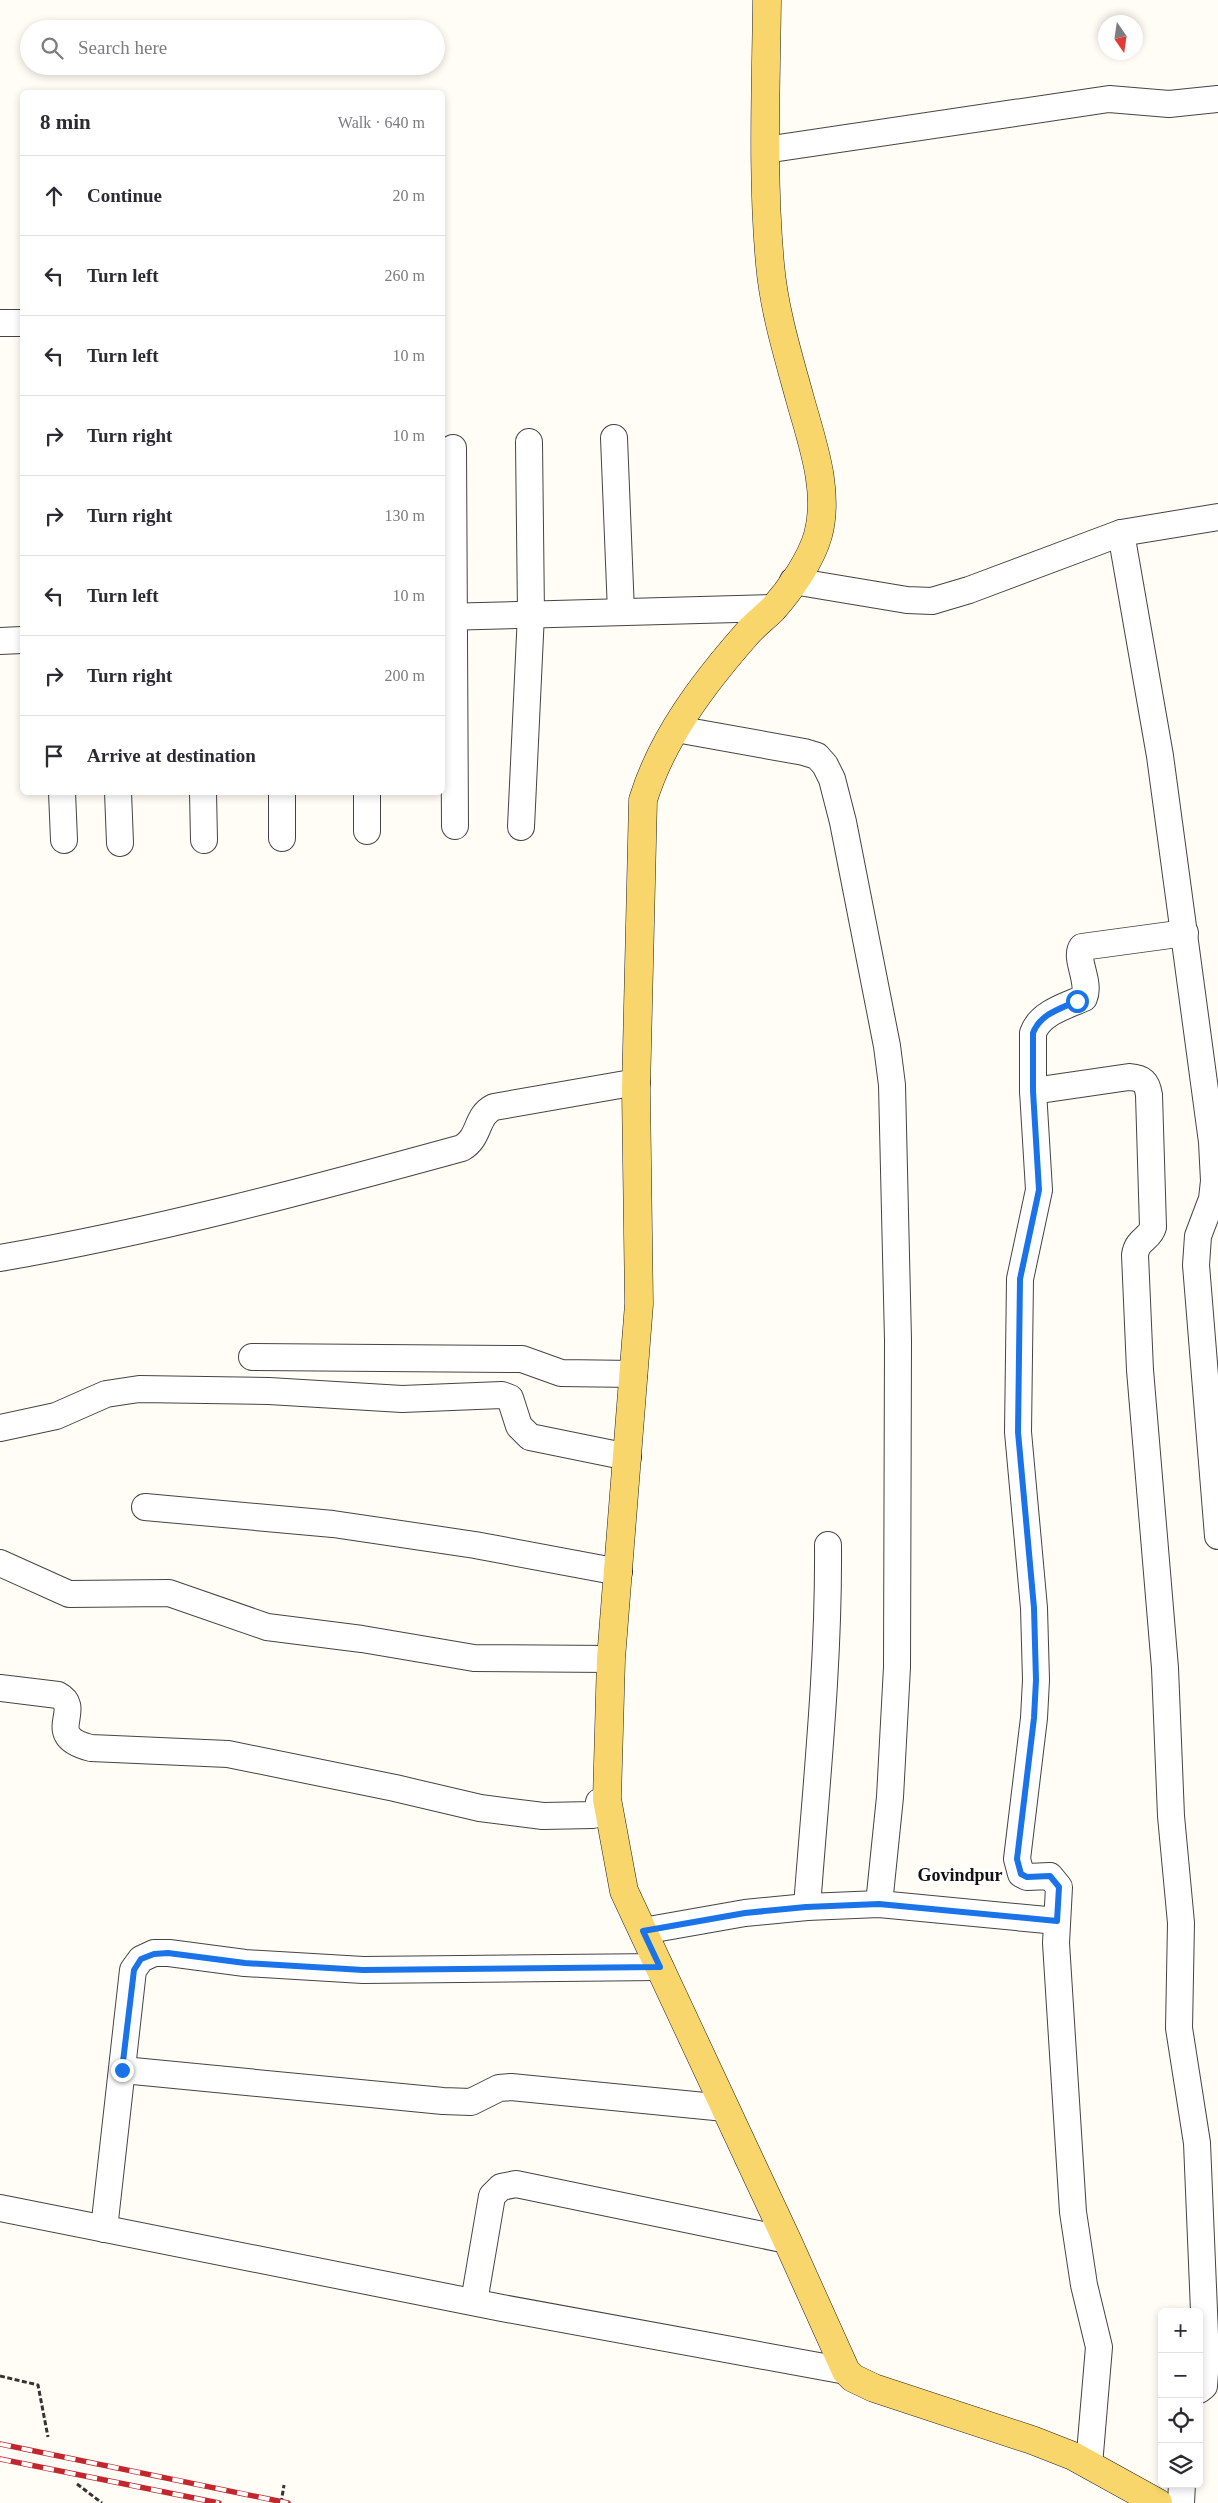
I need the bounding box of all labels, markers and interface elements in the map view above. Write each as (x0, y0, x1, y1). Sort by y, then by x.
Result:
north arrow (1098, 15, 1143, 60)
search box (20, 20, 445, 75)
icon: search (38, 34, 66, 62)
text: Search here (78, 37, 167, 58)
text: 8 min (40, 110, 91, 134)
text: Walk · 640 m (338, 114, 425, 131)
icon: ahead (40, 182, 68, 210)
text: Continue (87, 185, 162, 206)
text: 20 m (393, 187, 425, 204)
icon: left (40, 262, 68, 290)
text: Turn left (87, 265, 159, 286)
text: 260 m (385, 267, 425, 284)
icon: left (40, 342, 68, 370)
text: Turn left (87, 345, 159, 366)
text: 10 m (393, 347, 425, 364)
icon: right (40, 422, 68, 450)
text: Turn right (87, 425, 172, 446)
text: 10 m (393, 427, 425, 444)
icon: right (40, 502, 68, 530)
text: Turn right (87, 505, 172, 526)
text: 130 m (385, 507, 425, 524)
icon: left (40, 582, 68, 610)
text: Turn left (87, 585, 159, 606)
text: 10 m (393, 587, 425, 604)
icon: right (40, 662, 68, 690)
text: Turn right (87, 665, 172, 686)
text: 200 m (385, 667, 425, 684)
icon: arrive (40, 742, 68, 770)
text: Arrive at destination (87, 745, 256, 766)
route start (1066, 990, 1089, 1013)
district label: Govindpur (917, 1865, 1003, 1885)
route end (111, 2059, 134, 2082)
map controls (1158, 2308, 1203, 2488)
button: + (1158, 2308, 1203, 2353)
button: − (1158, 2353, 1203, 2398)
button: locate (1158, 2398, 1203, 2443)
button: layers (1158, 2443, 1203, 2488)

